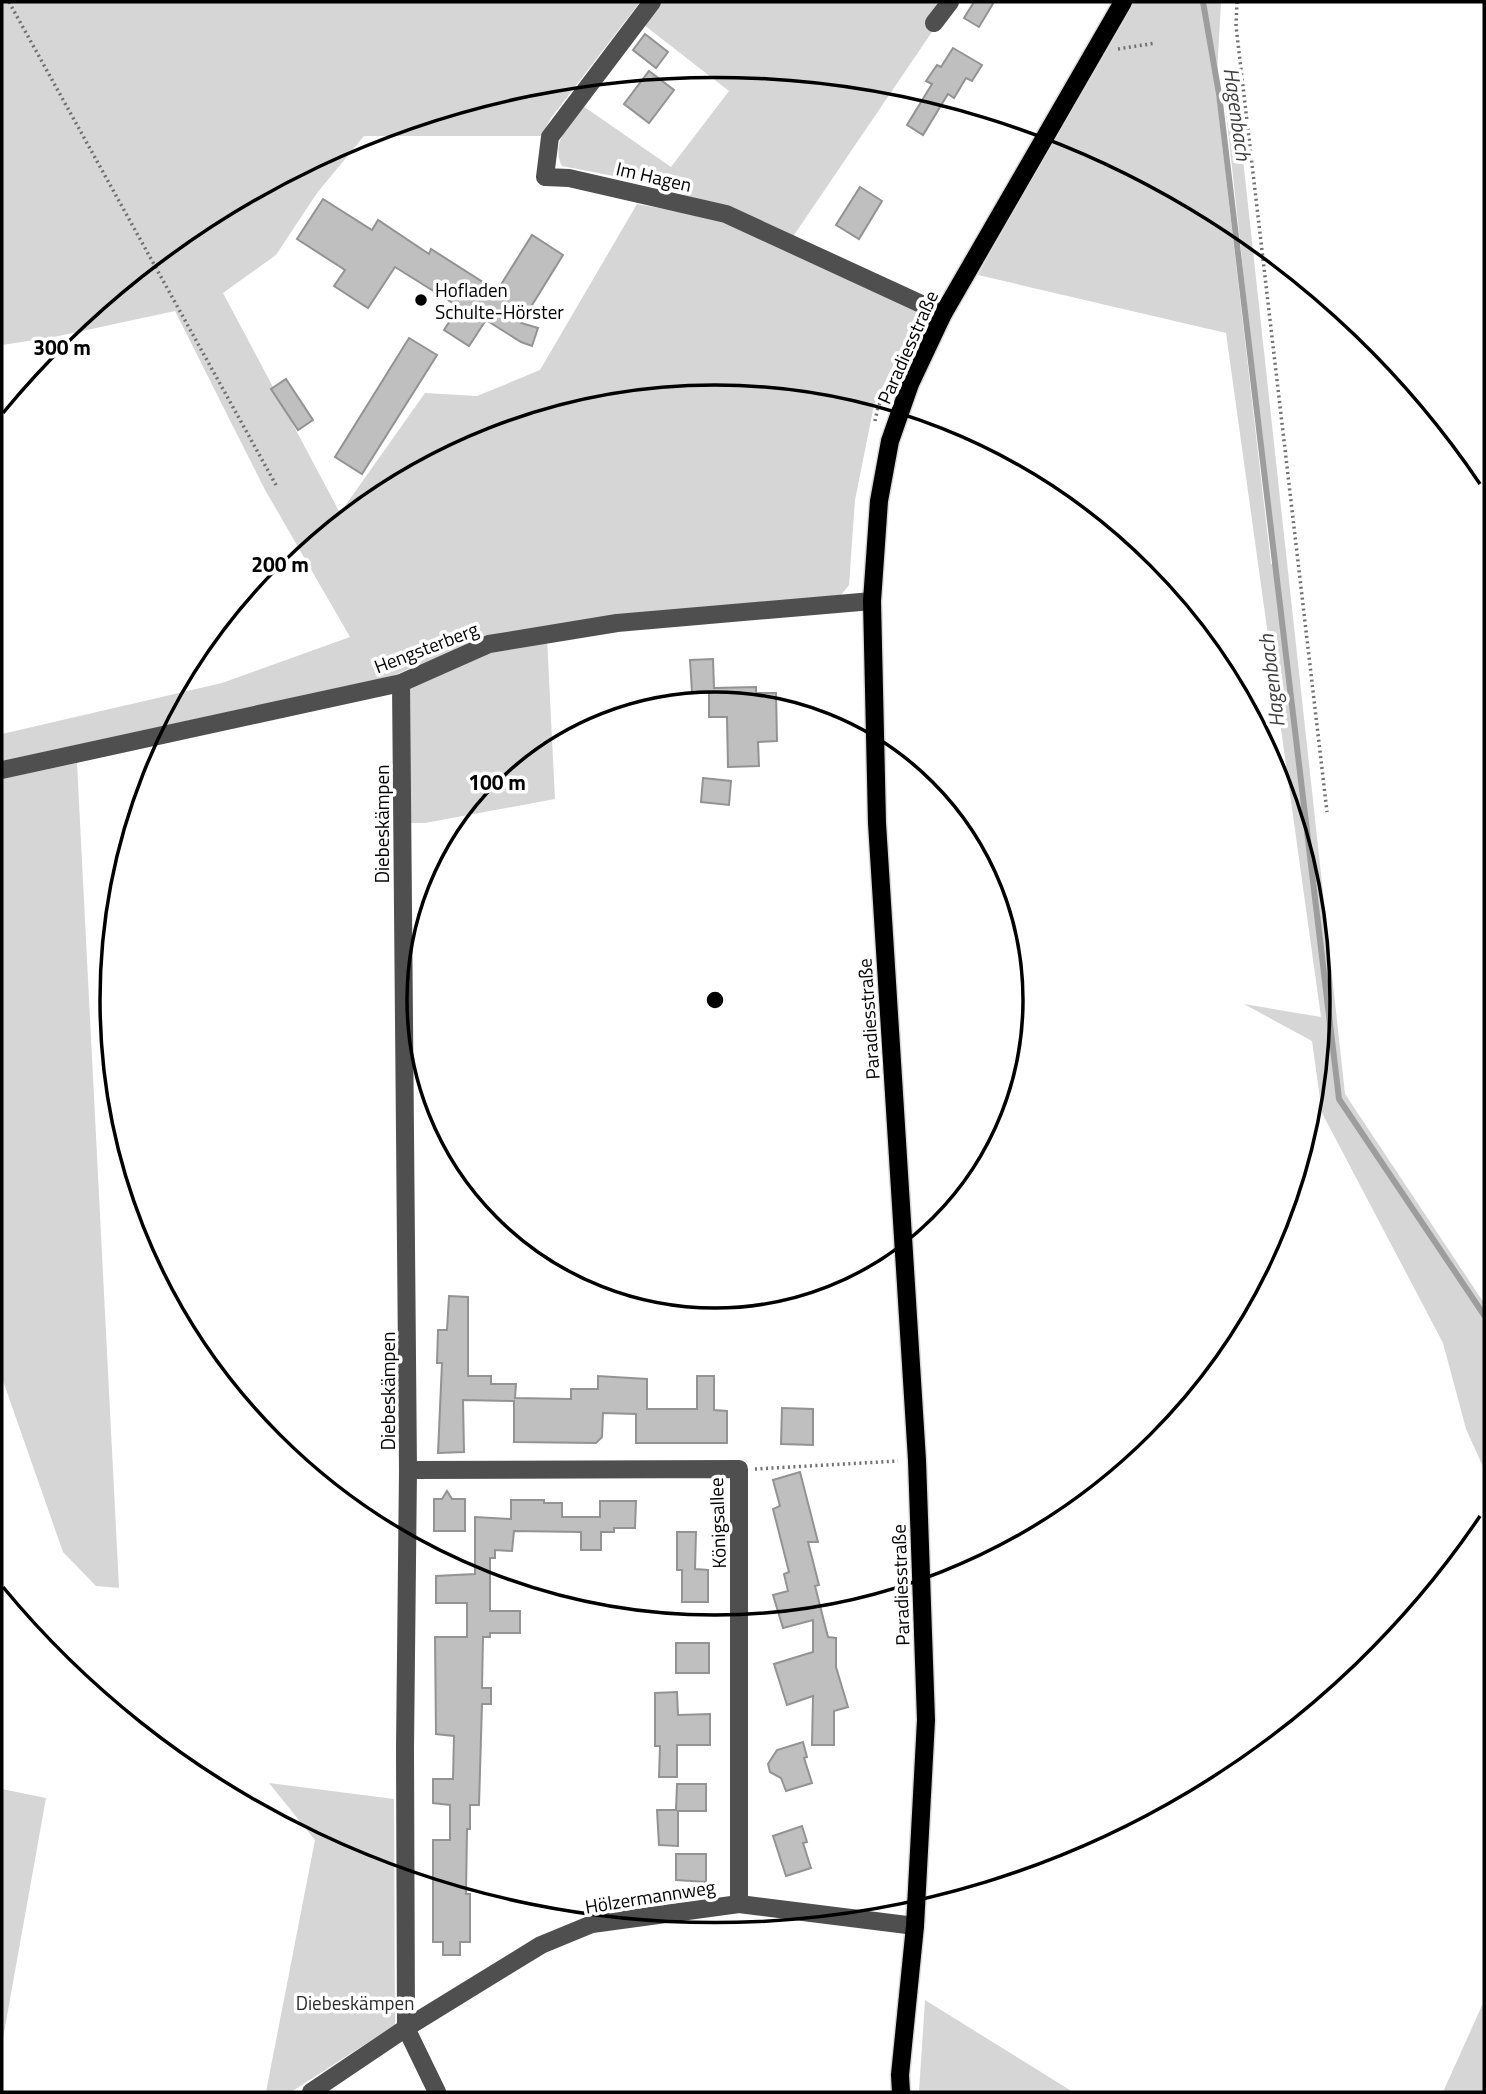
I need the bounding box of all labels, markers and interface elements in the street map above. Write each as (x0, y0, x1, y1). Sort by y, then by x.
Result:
water label: Hagenbach (1216, 66, 1260, 163)
street label: Im Hagen (613, 153, 695, 199)
place label: Hofladen Schulte-Hörster (435, 275, 564, 326)
street label: Paradiesstraße (869, 286, 945, 408)
marker: Hofladen Schulte-Hörster (413, 292, 429, 308)
text: 300 m (33, 331, 91, 363)
text: 200 m (251, 548, 309, 580)
street label: Hengsterberg (370, 614, 483, 680)
water label: Hagenbach (1249, 632, 1293, 729)
street label: Diebeskämpen (367, 765, 396, 883)
text: 100 m (468, 766, 526, 798)
street label: Paradiesstraße (849, 957, 887, 1081)
centre of rings (703, 988, 727, 1012)
street label: Diebeskämpen (373, 1332, 402, 1450)
street label: Königsallee (701, 1477, 733, 1569)
street label: Paradiesstraße (883, 1524, 917, 1646)
street label: Hölzermannweg (583, 1871, 717, 1921)
park label: Diebeskämpen (296, 1988, 414, 2017)

